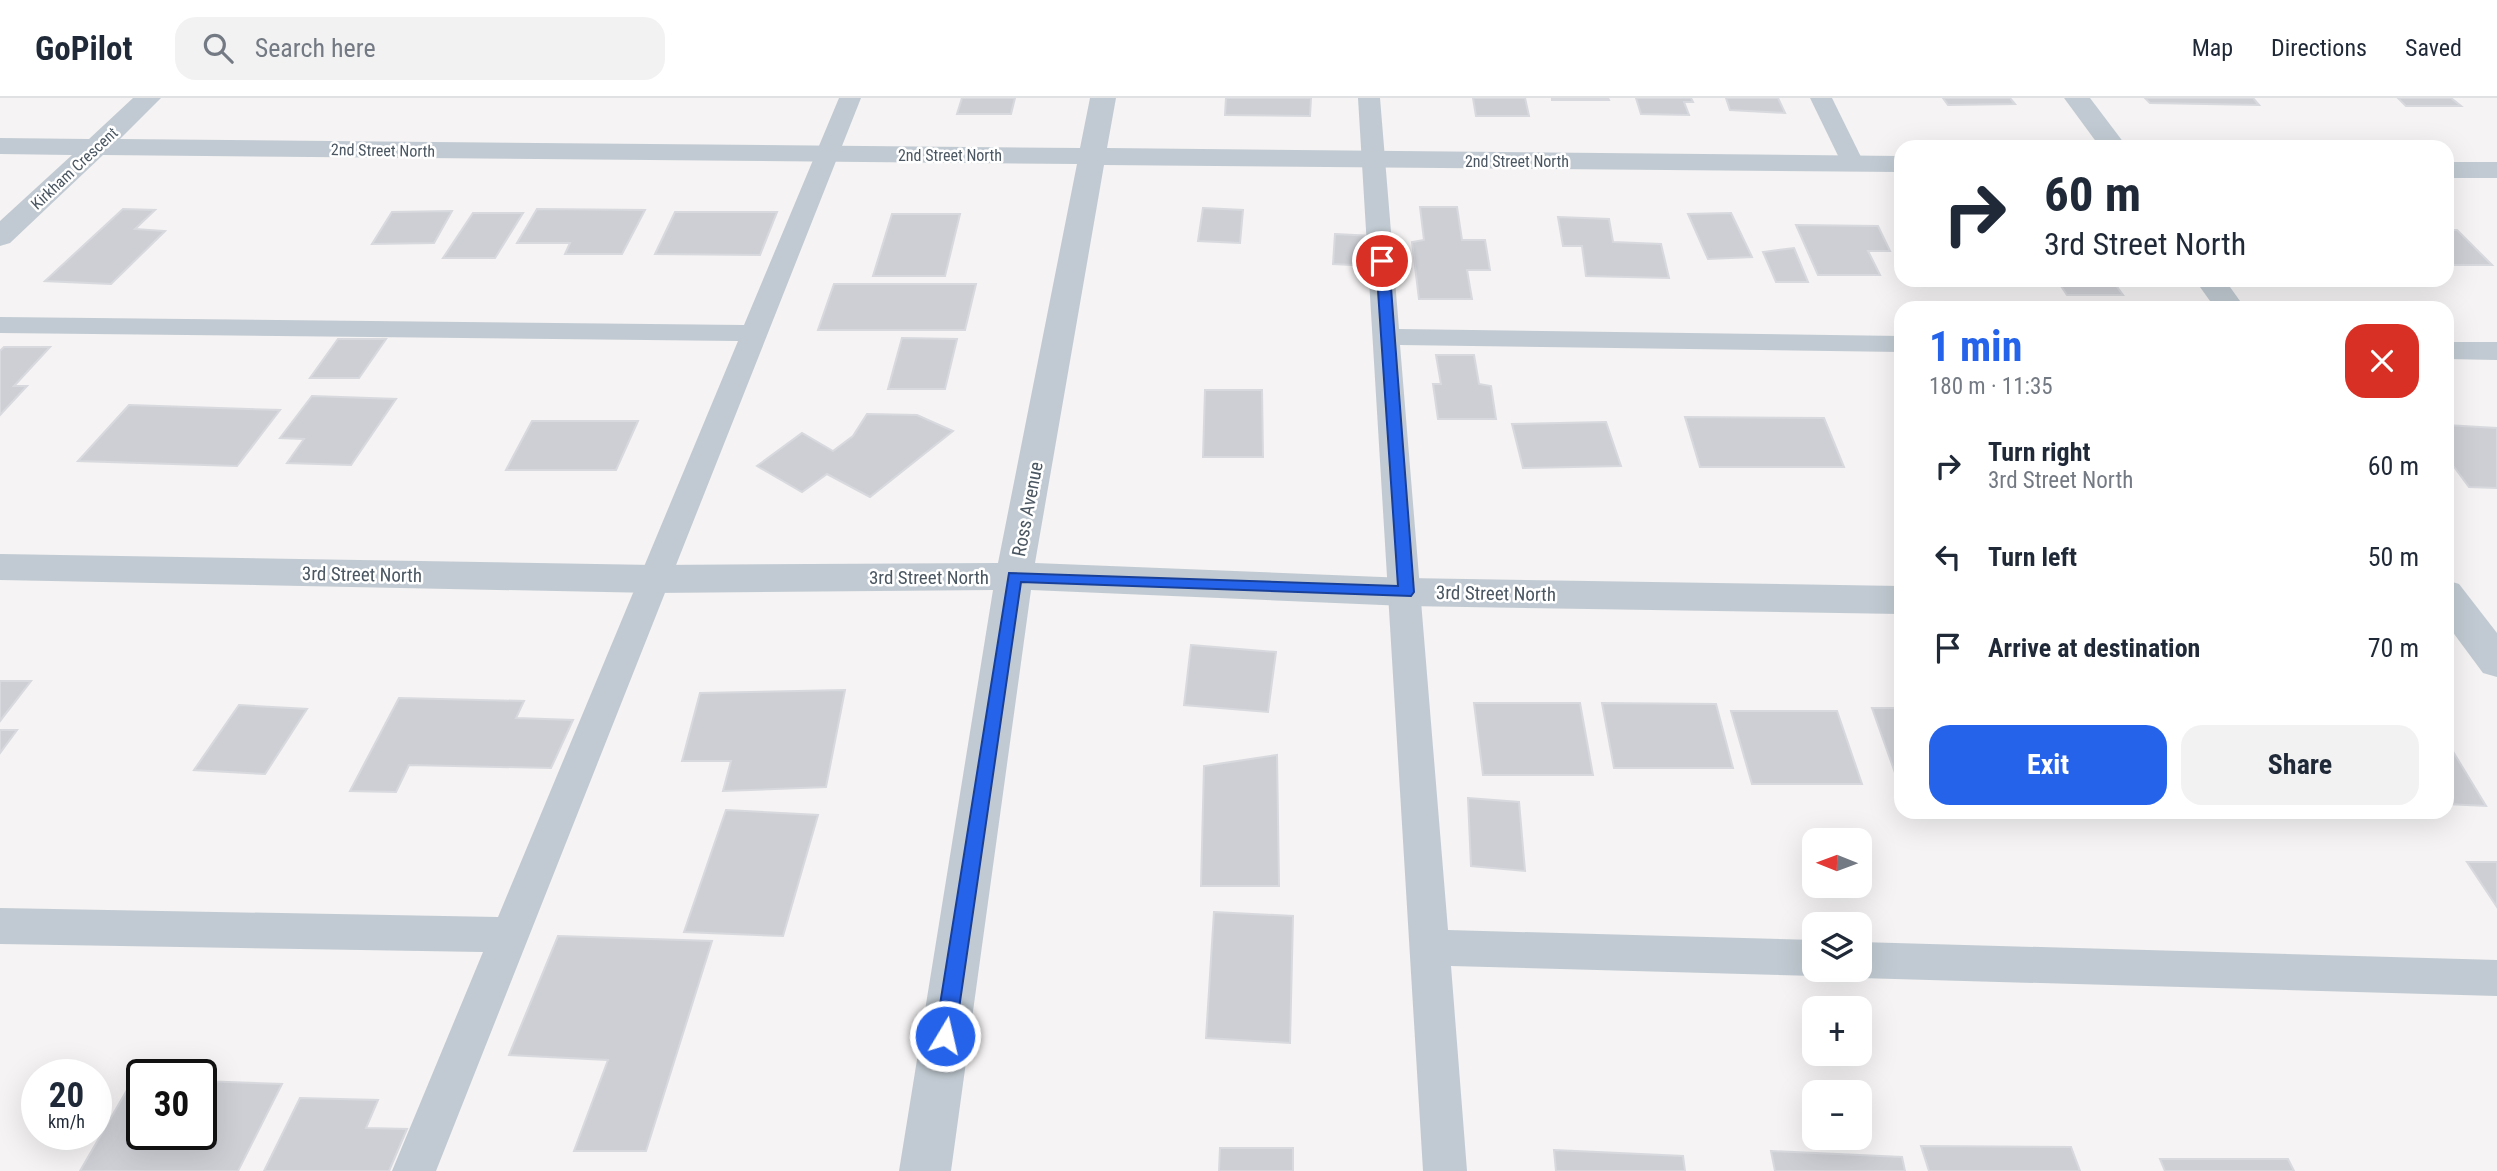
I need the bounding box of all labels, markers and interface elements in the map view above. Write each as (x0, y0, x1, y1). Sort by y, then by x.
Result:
search box (175, 17, 665, 80)
text: GoPilot (35, 29, 133, 68)
icon: search (199, 29, 237, 67)
text: Search here (255, 33, 376, 63)
text: Map (2192, 34, 2233, 62)
text: Directions (2271, 34, 2367, 62)
text: Saved (2405, 34, 2462, 62)
street label: Kirkham Crescent (27, 123, 122, 213)
street label: 2nd Street North (331, 140, 435, 161)
street label: 2nd Street North (898, 146, 1002, 165)
street label: 2nd Street North (1465, 152, 1569, 171)
text: 60 m (2044, 166, 2141, 223)
icon: right (1929, 168, 2020, 259)
text: 3rd Street North (2044, 225, 2246, 263)
pin (1352, 231, 1412, 291)
icon: arrive (1363, 242, 1401, 280)
text: 1 min (1929, 322, 2022, 371)
button: close (2345, 324, 2419, 398)
text: 180 m · 11:35 (1929, 373, 2053, 400)
text: Turn right (1988, 437, 2090, 467)
icon: right (1929, 447, 1967, 485)
text: 60 m (2368, 451, 2419, 481)
street label: Ross Avenue (1007, 460, 1048, 558)
text: 3rd Street North (1988, 467, 2133, 494)
icon: left (1929, 538, 1967, 576)
text: Turn left (1988, 542, 2077, 572)
text: 50 m (2368, 542, 2419, 572)
street label: 3rd Street North (302, 562, 422, 587)
street label: 3rd Street North (869, 566, 989, 589)
street label: 3rd Street North (1436, 581, 1556, 606)
icon: arrive (1929, 629, 1967, 667)
text: Arrive at destination (1988, 633, 2200, 663)
text: 70 m (2368, 633, 2419, 663)
button: Exit (1929, 725, 2167, 805)
button: Share (2181, 725, 2419, 805)
north arrow (1802, 828, 1872, 898)
map controls (1802, 828, 1872, 1150)
button: layers (1802, 912, 1872, 982)
button: + (1802, 996, 1872, 1066)
position arrow (908, 999, 982, 1073)
speed limit sign: 30 (126, 1059, 217, 1150)
text: 20 (49, 1075, 84, 1116)
button: − (1802, 1080, 1872, 1150)
text: km/h (48, 1111, 85, 1132)

